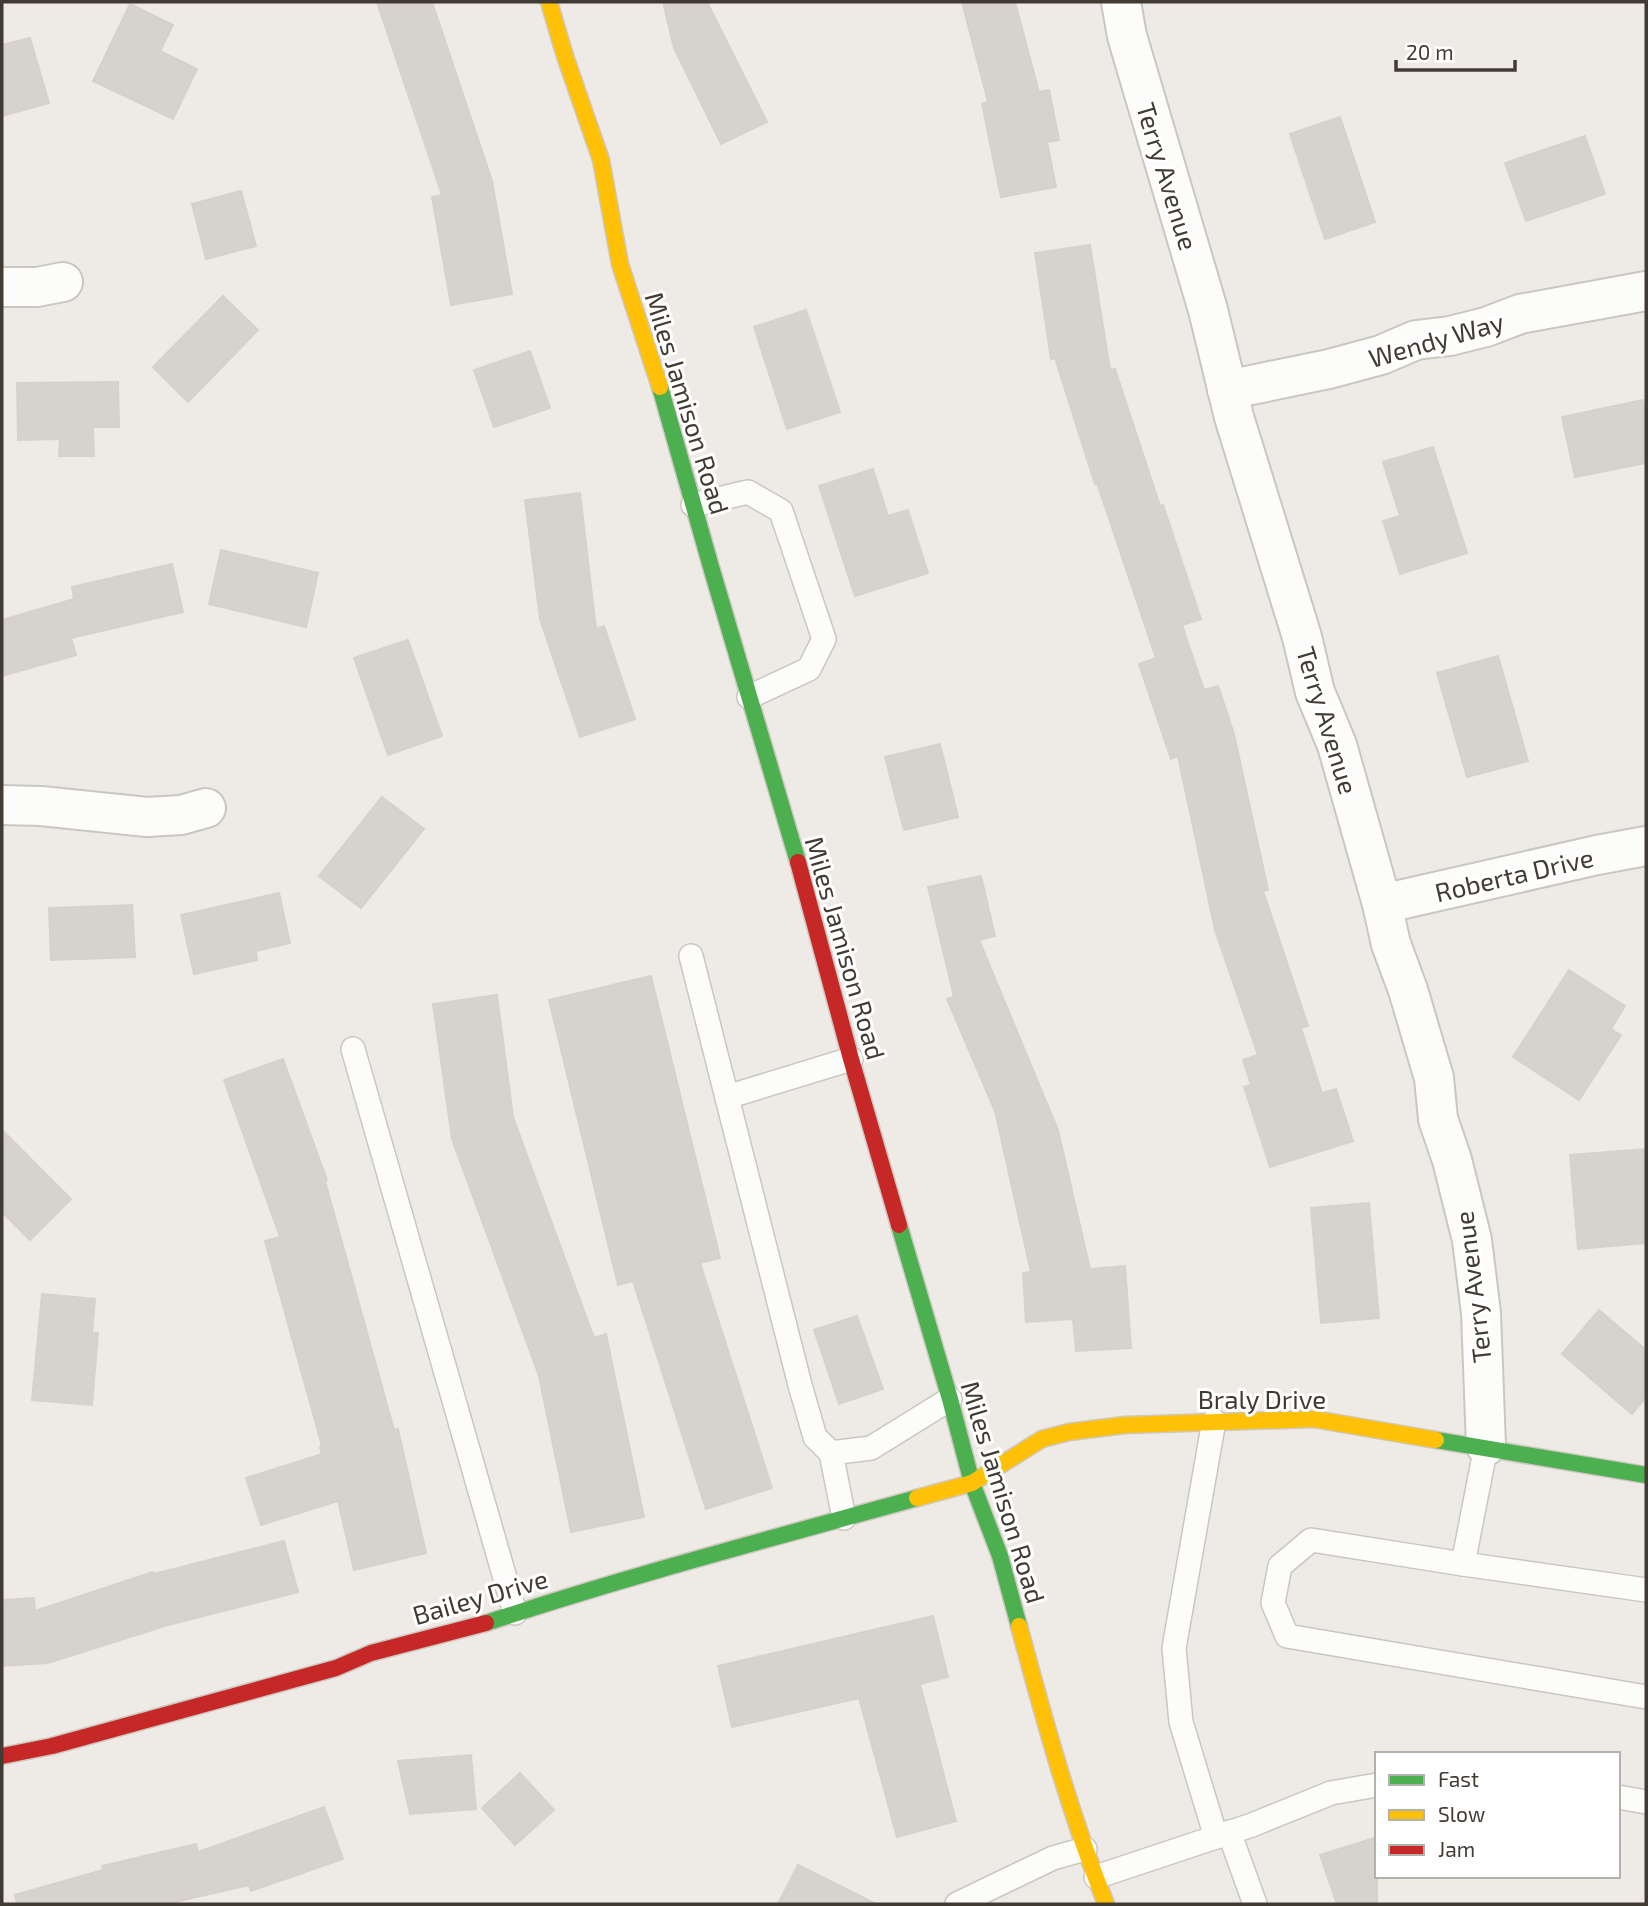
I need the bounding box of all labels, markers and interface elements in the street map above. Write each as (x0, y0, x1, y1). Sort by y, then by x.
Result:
scale bar (1396, 28, 1515, 72)
text: 20 m (1406, 39, 1454, 64)
street label: Terry Avenue (1131, 99, 1205, 253)
street label: Miles Jamison Road (639, 288, 737, 518)
street label: Wendy Way (1365, 305, 1507, 373)
street label: Terry Avenue (1291, 643, 1365, 797)
street label: Miles Jamison Road (799, 833, 893, 1063)
street label: Roberta Drive (1432, 841, 1596, 907)
street label: Terry Avenue (1447, 1209, 1497, 1365)
street label: Miles Jamison Road (955, 1377, 1053, 1607)
street label: Braly Drive (1198, 1383, 1326, 1414)
street label: Bailey Drive (409, 1562, 551, 1630)
legend (1375, 1752, 1620, 1878)
text: Fast (1438, 1766, 1479, 1791)
text: Slow (1438, 1801, 1485, 1826)
text: Jam (1438, 1836, 1475, 1861)

